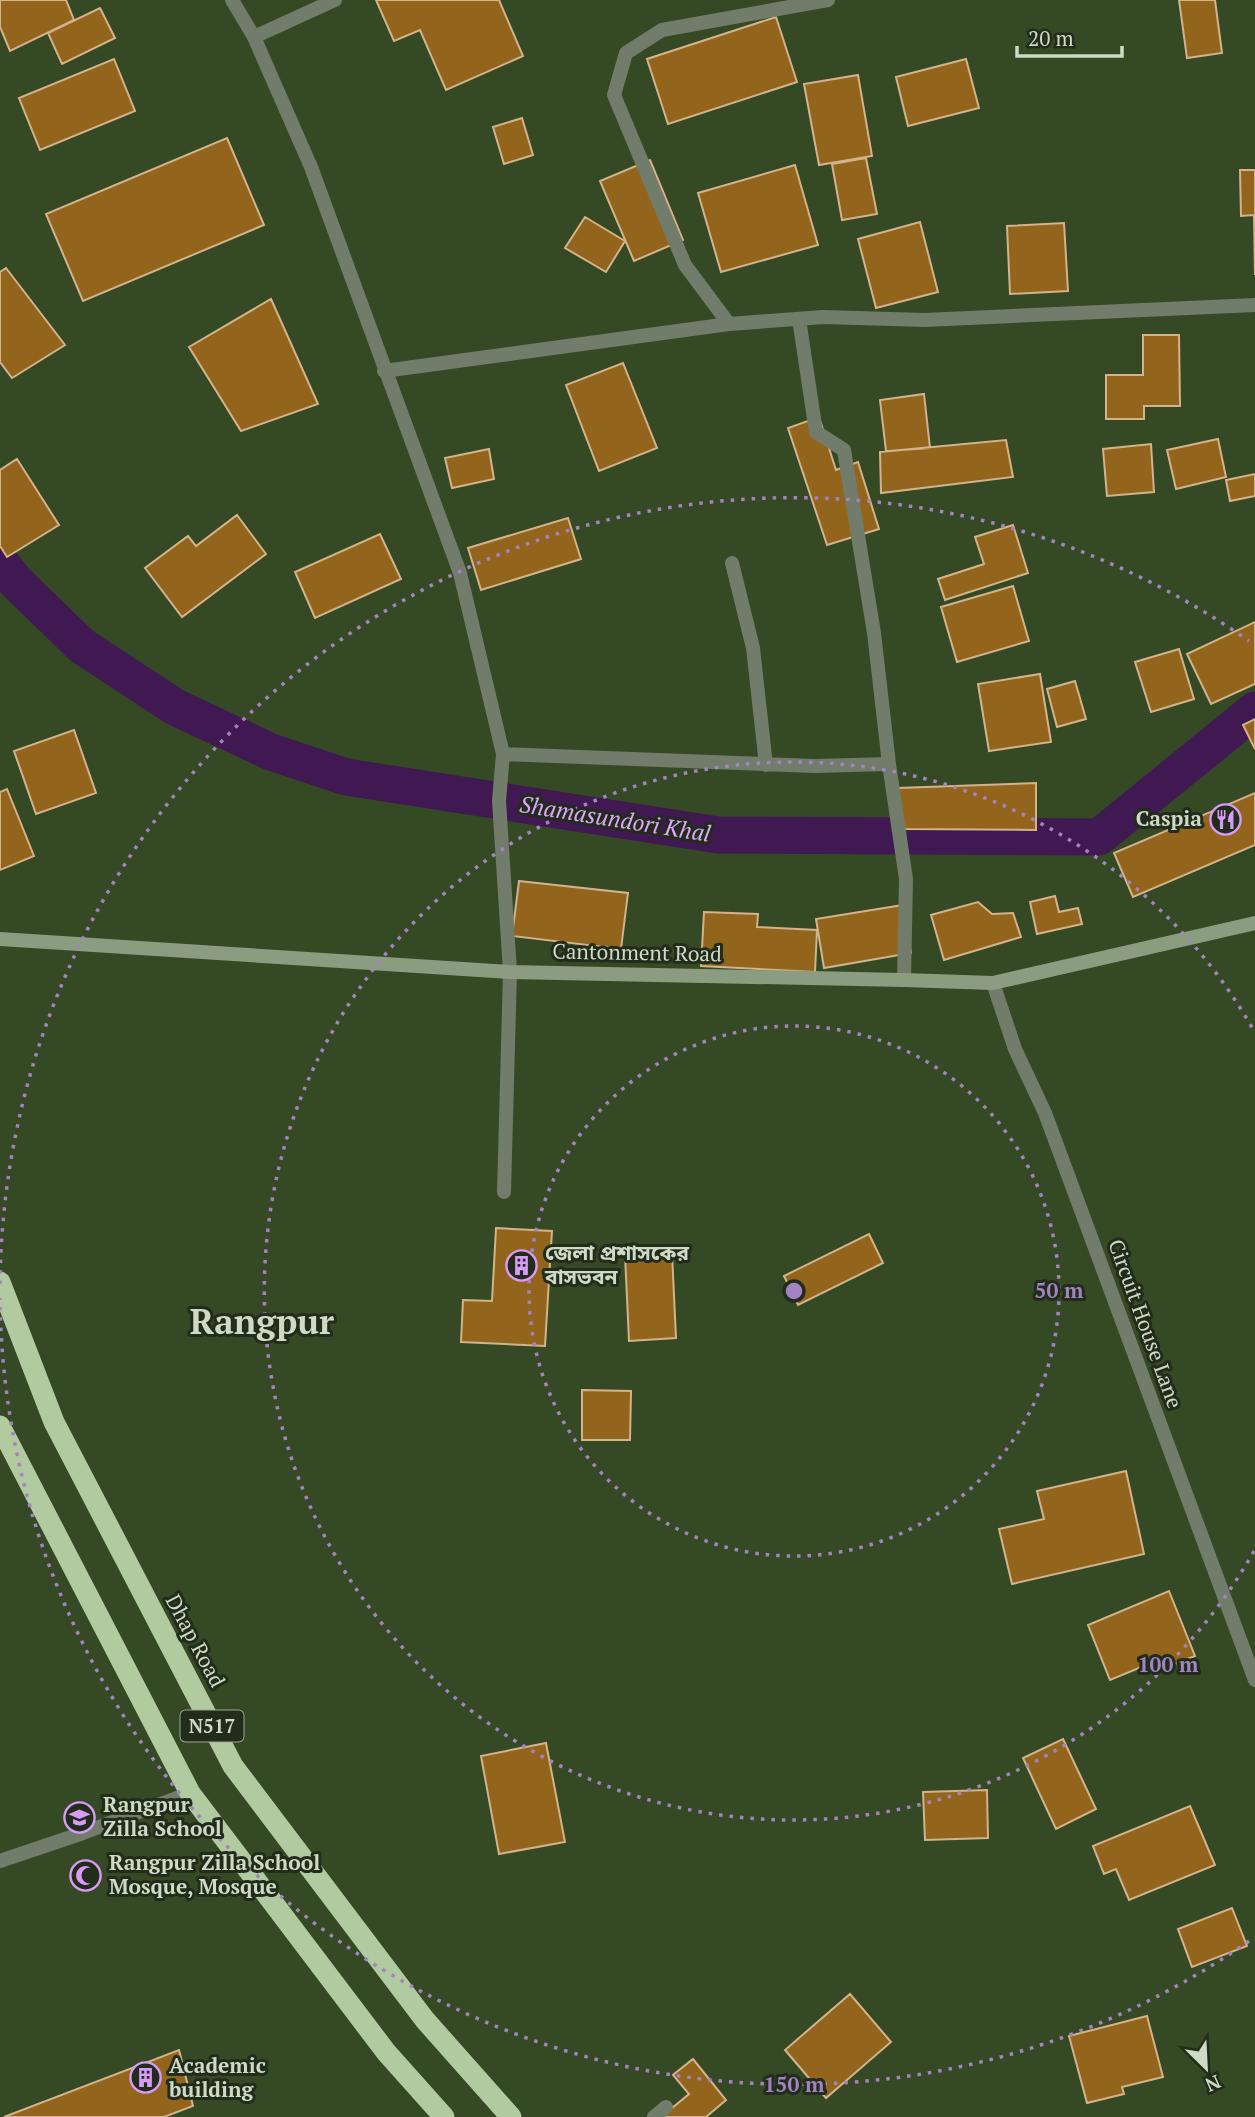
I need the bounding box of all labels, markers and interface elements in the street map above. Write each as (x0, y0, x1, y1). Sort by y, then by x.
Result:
scale bar (1017, 14, 1122, 58)
text: 20 m (1028, 24, 1074, 52)
water label: Shamasundori Khal (517, 788, 713, 849)
restaurant icon: Caspia (1208, 802, 1242, 836)
place label: Caspia (1136, 804, 1202, 832)
street label: Cantonment Road (552, 937, 722, 967)
street label: Circuit House Lane (1102, 1235, 1190, 1412)
place label: জেলা প্রশাসকের বাসভবন (544, 1238, 689, 1290)
building icon: জেলা প্রশাসকের বাসভবন (505, 1248, 539, 1282)
text: 50 m (1035, 1276, 1084, 1304)
centre of rings (782, 1279, 806, 1303)
district label: Rangpur (190, 1298, 334, 1344)
street label: Dhap Road (160, 1589, 232, 1692)
text: 100 m (1138, 1650, 1199, 1678)
road number: N517 (180, 1710, 244, 1742)
place label: Rangpur Zilla School (103, 1790, 222, 1842)
school or university icon: Rangpur Zilla School (63, 1800, 97, 1834)
place label: Rangpur Zilla School Mosque, Mosque (109, 1848, 320, 1900)
mosque icon: Rangpur Zilla School Mosque, Mosque (69, 1858, 103, 1892)
north arrow (1171, 2033, 1241, 2103)
place label: Academic building (168, 2051, 266, 2103)
building icon: Academic building (129, 2061, 163, 2095)
text: 150 m (764, 2070, 825, 2098)
text: N (1201, 2070, 1225, 2099)

